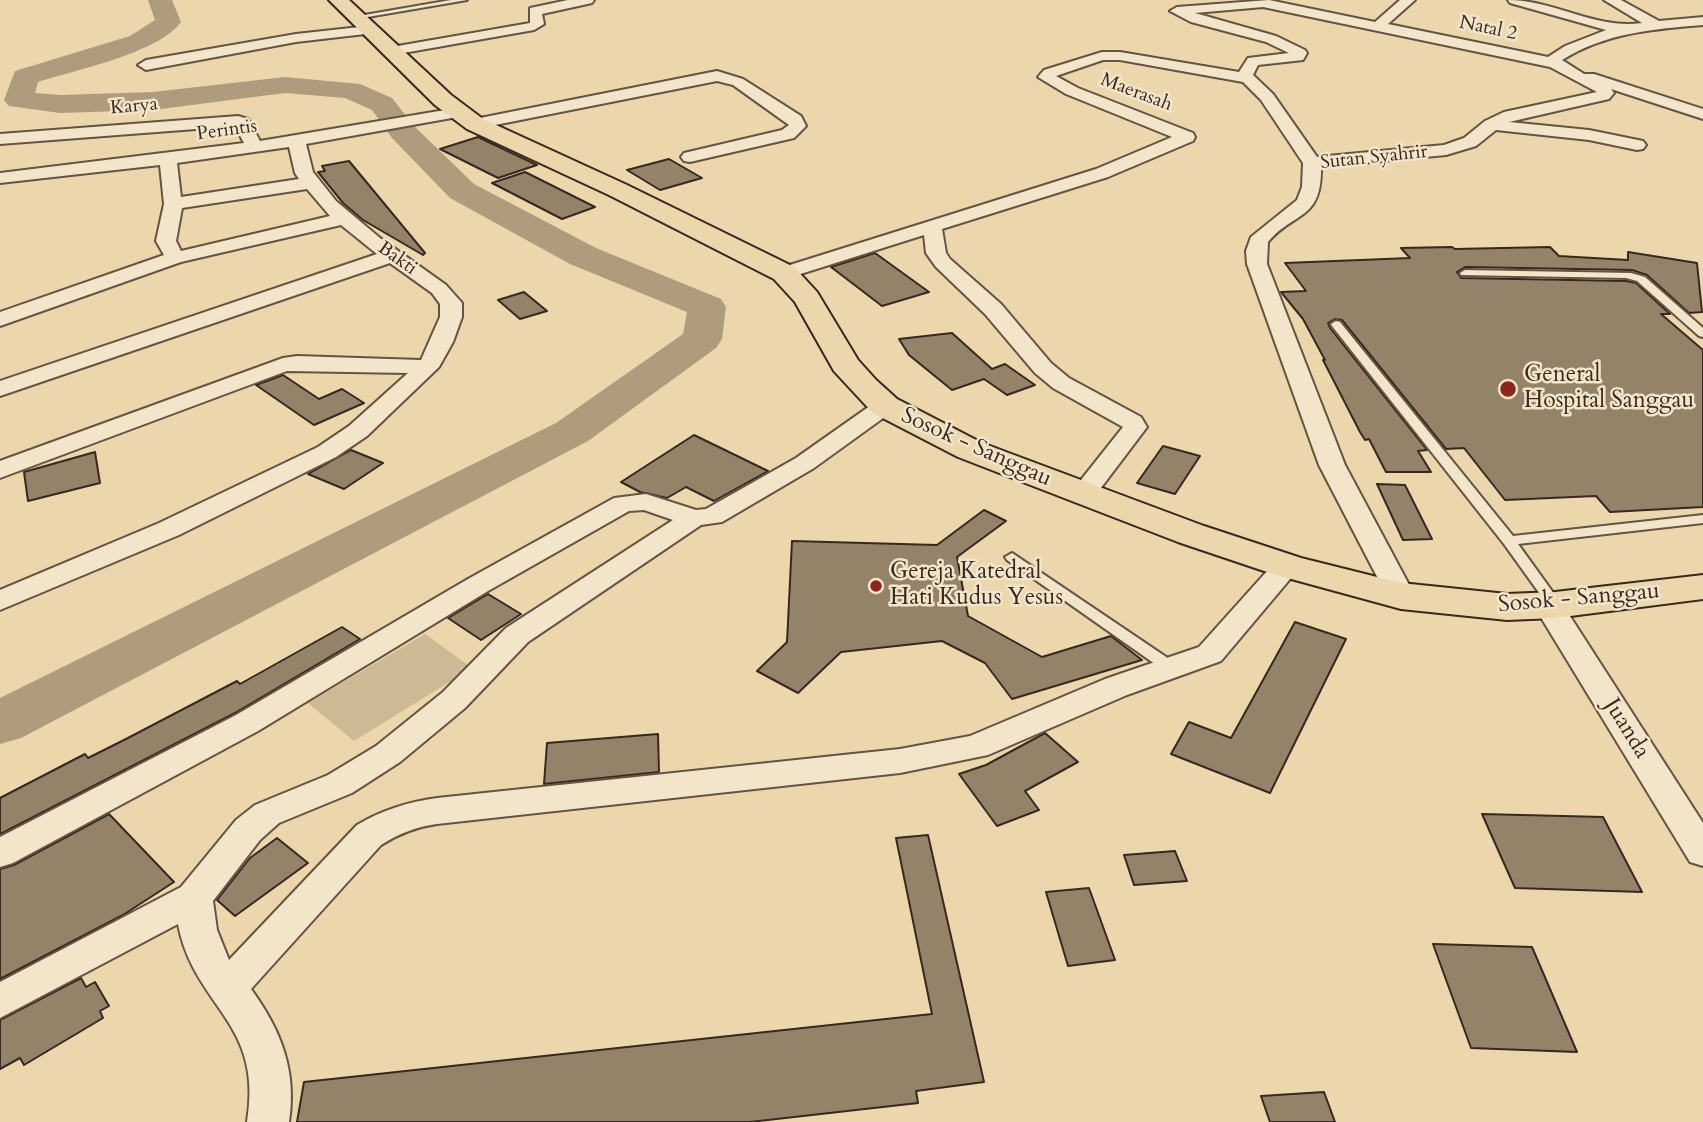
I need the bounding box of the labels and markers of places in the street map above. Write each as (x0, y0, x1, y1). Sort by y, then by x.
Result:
place label: General Hospital Sanggau (1524, 362, 1694, 416)
marker: General Hospital Sanggau (1498, 379, 1518, 399)
place label: Gereja Katedral Hati Kudus Yesus (890, 559, 1063, 613)
marker: Gereja Katedral Hati Kudus Yesus (868, 578, 884, 594)

